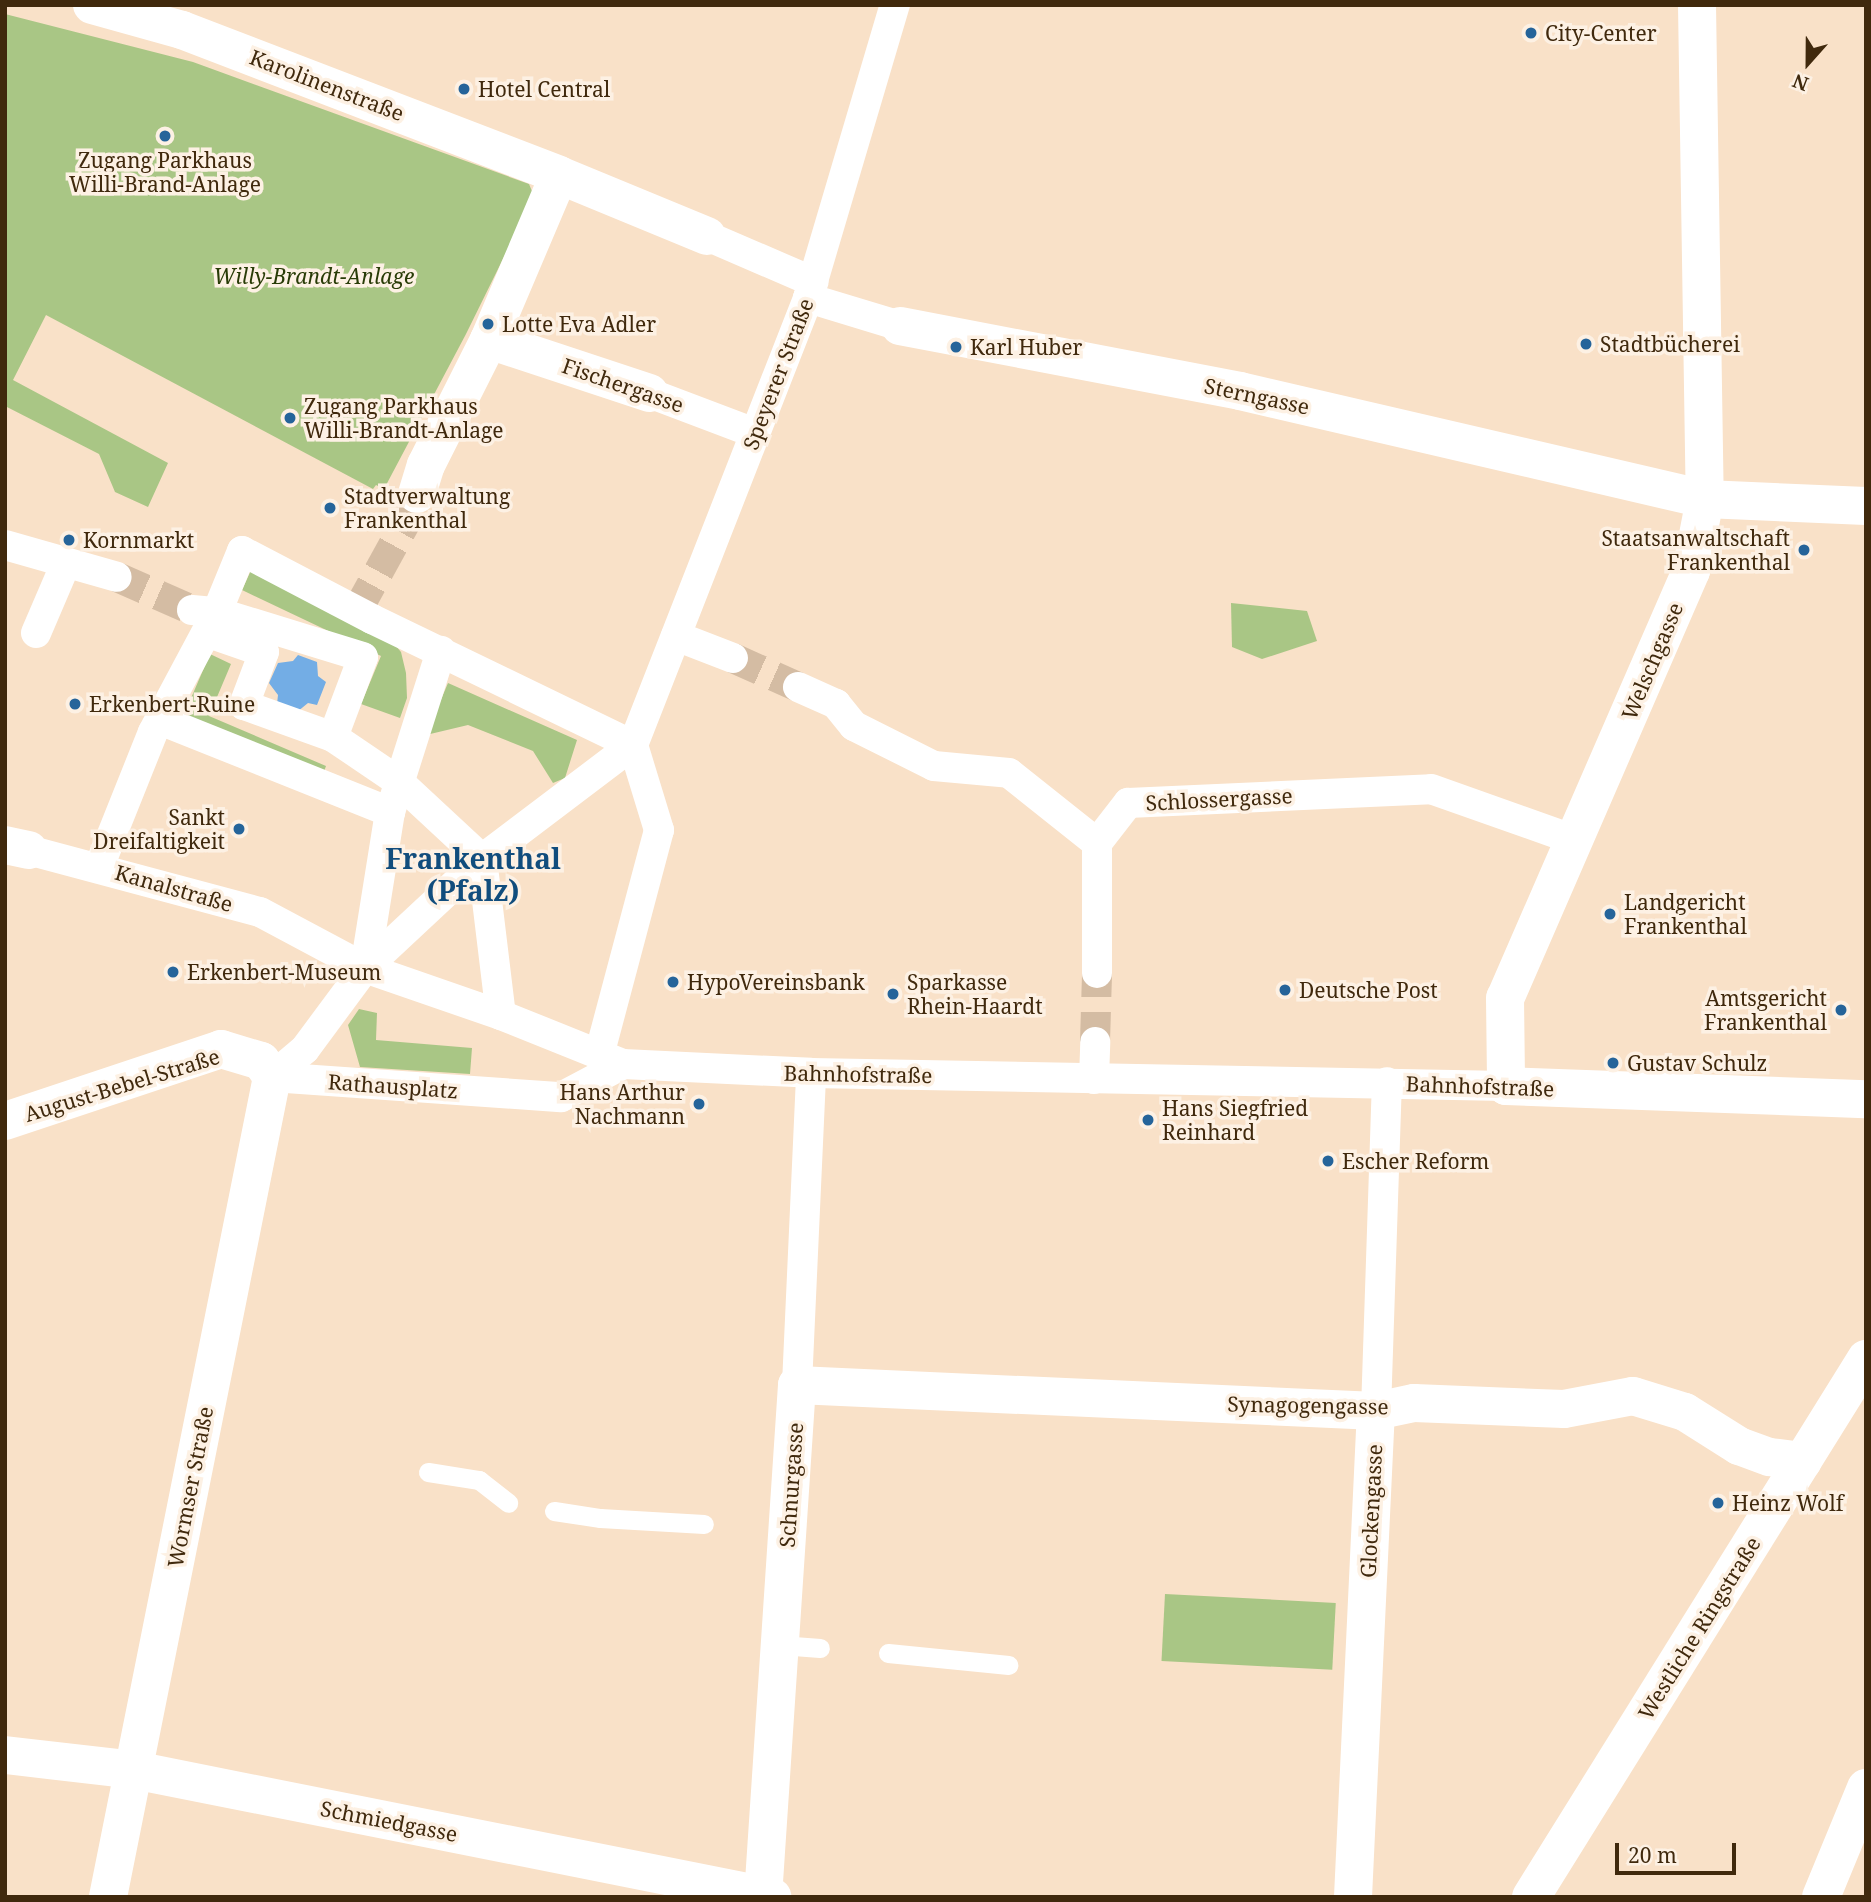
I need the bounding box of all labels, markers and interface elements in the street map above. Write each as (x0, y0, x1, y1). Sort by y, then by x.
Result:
place label: City-Center (1545, 20, 1657, 46)
marker: City-Center (1523, 25, 1539, 41)
north arrow (1773, 28, 1843, 98)
street label: Karolinenstraße (246, 44, 408, 126)
text: N (1789, 68, 1812, 97)
place label: Hotel Central (478, 76, 610, 102)
marker: Hotel Central (456, 81, 472, 97)
marker: Zugang Parkhaus Willi-Brand-Anlage (157, 128, 173, 144)
place label: Zugang Parkhaus Willi-Brand-Anlage (69, 147, 261, 197)
park label: Willy-Brandt-Anlage (214, 263, 414, 289)
street label: Speyerer Straße (738, 295, 818, 453)
place label: Lotte Eva Adler (502, 311, 656, 337)
marker: Lotte Eva Adler (480, 316, 496, 332)
place label: Stadtbücherei (1600, 331, 1740, 357)
place label: Karl Huber (970, 334, 1082, 360)
marker: Stadtbücherei (1578, 336, 1594, 352)
marker: Karl Huber (948, 339, 964, 355)
street label: Fischergasse (559, 352, 687, 418)
street label: Sterngasse (1202, 373, 1312, 419)
place label: Zugang Parkhaus Willi-Brandt-Anlage (304, 393, 504, 443)
marker: Zugang Parkhaus Willi-Brandt-Anlage (282, 410, 298, 426)
place label: Stadtverwaltung Frankenthal (344, 483, 510, 533)
marker: Stadtverwaltung Frankenthal (322, 500, 338, 516)
place label: Staatsanwaltschaft Frankenthal (1601, 525, 1790, 575)
place label: Kornmarkt (83, 527, 194, 553)
marker: Kornmarkt (61, 532, 77, 548)
marker: Staatsanwaltschaft Frankenthal (1796, 542, 1812, 558)
street label: Welschgasse (1616, 599, 1688, 723)
place label: Erkenbert-Ruine (89, 691, 255, 717)
marker: Erkenbert-Ruine (67, 696, 83, 712)
street label: Schlossergasse (1145, 783, 1293, 815)
place label: Sankt Dreifaltigkeit (93, 804, 225, 854)
marker: Sankt Dreifaltigkeit (231, 821, 247, 837)
district label: Frankenthal (Pfalz) (385, 841, 561, 907)
street label: Kanalstraße (112, 859, 236, 917)
place label: Landgericht Frankenthal (1624, 889, 1747, 939)
marker: Landgericht Frankenthal (1602, 906, 1618, 922)
place label: Erkenbert-Museum (187, 959, 381, 985)
marker: Erkenbert-Museum (165, 964, 181, 980)
place label: HypoVereinsbank (687, 969, 865, 995)
place label: Sparkasse Rhein-Haardt (907, 969, 1043, 1019)
marker: HypoVereinsbank (665, 974, 681, 990)
place label: Deutsche Post (1299, 977, 1438, 1003)
marker: Deutsche Post (1277, 982, 1293, 998)
place label: Amtsgericht Frankenthal (1704, 985, 1827, 1035)
marker: Sparkasse Rhein-Haardt (885, 986, 901, 1002)
marker: Amtsgericht Frankenthal (1833, 1002, 1849, 1018)
street label: August-Bebel-Straße (21, 1043, 223, 1127)
place label: Gustav Schulz (1627, 1050, 1767, 1076)
marker: Gustav Schulz (1605, 1055, 1621, 1071)
street label: Bahnhofstraße (783, 1060, 933, 1088)
street label: Rathausplatz (327, 1069, 459, 1103)
street label: Bahnhofstraße (1405, 1071, 1555, 1101)
place label: Hans Arthur Nachmann (559, 1079, 685, 1129)
place label: Hans Siegfried Reinhard (1162, 1095, 1308, 1145)
marker: Hans Arthur Nachmann (691, 1096, 707, 1112)
marker: Hans Siegfried Reinhard (1140, 1112, 1156, 1128)
place label: Escher Reform (1342, 1148, 1489, 1174)
marker: Escher Reform (1320, 1153, 1336, 1169)
street label: Synagogengasse (1227, 1391, 1389, 1419)
street label: Wormser Straße (162, 1404, 218, 1570)
street label: Schnurgasse (774, 1422, 808, 1548)
street label: Glockengasse (1355, 1443, 1387, 1579)
place label: Heinz Wolf (1732, 1490, 1843, 1516)
marker: Heinz Wolf (1710, 1495, 1726, 1511)
street label: Westliche Ringstraße (1632, 1532, 1766, 1724)
street label: Schmiedgasse (318, 1795, 460, 1847)
scale bar (1619, 1828, 1740, 1872)
text: 20 m (1628, 1841, 1677, 1869)

